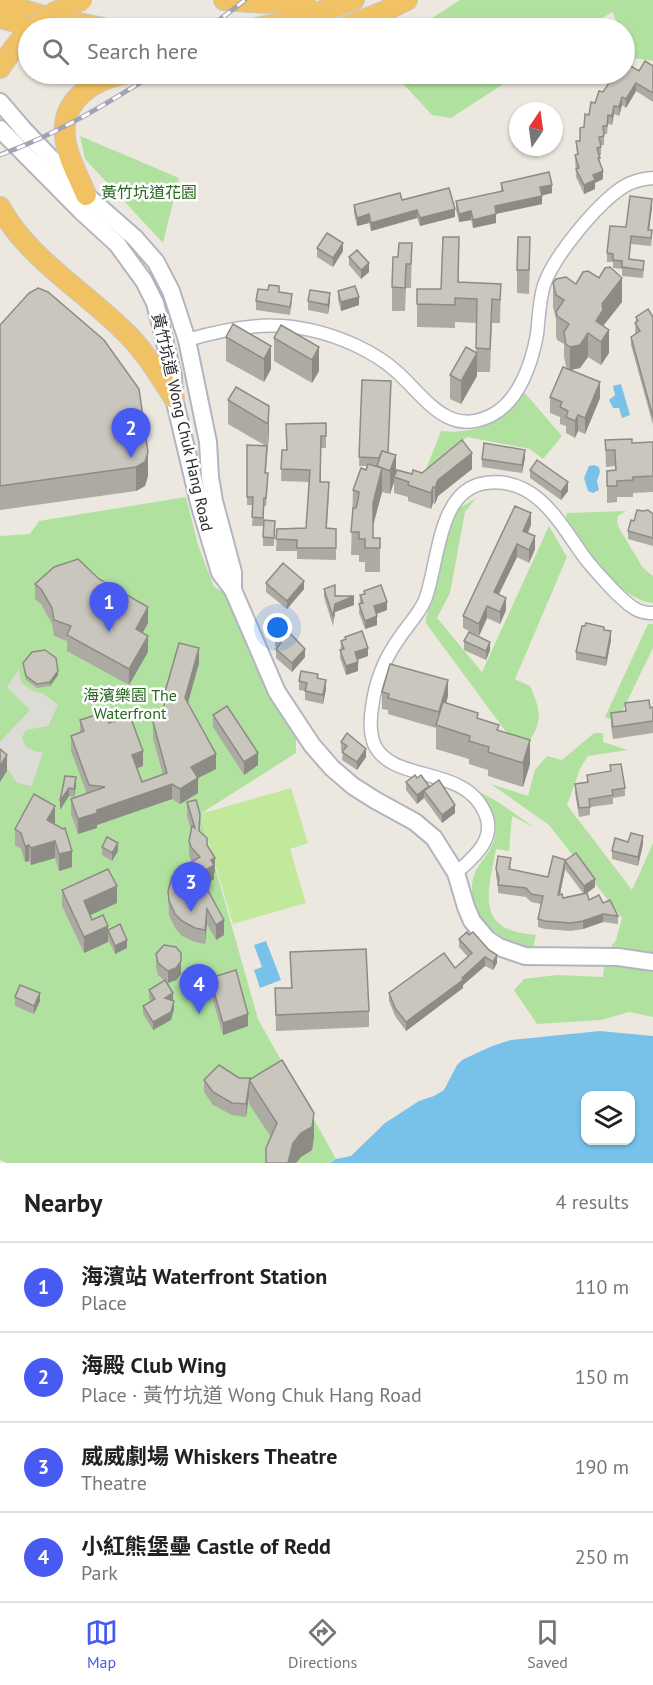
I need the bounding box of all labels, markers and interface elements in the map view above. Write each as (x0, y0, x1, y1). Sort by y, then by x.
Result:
search box (18, 18, 635, 84)
icon: search (39, 35, 72, 68)
text: Search here (87, 37, 198, 65)
north arrow (509, 102, 563, 156)
park label: 黃竹坑道花園 (101, 182, 197, 202)
street label: 黃竹坑道 Wong Chuk Hang Road (148, 311, 218, 533)
pin: 2 (112, 408, 150, 458)
pin: 1 (90, 582, 128, 632)
your location (263, 613, 292, 642)
park label: 海濱樂園 The Waterfront (83, 685, 177, 723)
pin: 3 (172, 862, 210, 912)
pin: 4 (180, 964, 218, 1014)
map controls (581, 1091, 635, 1145)
button: layers (581, 1091, 635, 1145)
text: Nearby (24, 1186, 102, 1219)
text: 4 results (556, 1189, 629, 1215)
text: 海濱站 Waterfront Station (81, 1262, 327, 1290)
text: 1 (38, 1274, 49, 1300)
text: 110 m (575, 1274, 629, 1300)
text: Place (81, 1290, 127, 1316)
text: 海殿 Club Wing (81, 1351, 227, 1379)
text: 2 (38, 1364, 49, 1390)
text: 150 m (575, 1364, 629, 1390)
text: Place · 黃竹坑道 Wong Chuk Hang Road (81, 1382, 422, 1408)
text: 威威劇場 Whiskers Theatre (81, 1442, 337, 1470)
text: 3 (38, 1454, 49, 1480)
text: 190 m (575, 1454, 629, 1480)
text: Theatre (81, 1470, 147, 1496)
text: 小紅熊堡壘 Castle of Redd (81, 1532, 331, 1560)
text: 4 (38, 1544, 49, 1570)
text: 250 m (575, 1544, 629, 1570)
text: Park (81, 1560, 118, 1586)
tab: Map (85, 1616, 118, 1672)
tab: Directions (288, 1616, 357, 1672)
tab: Saved (527, 1616, 568, 1672)

